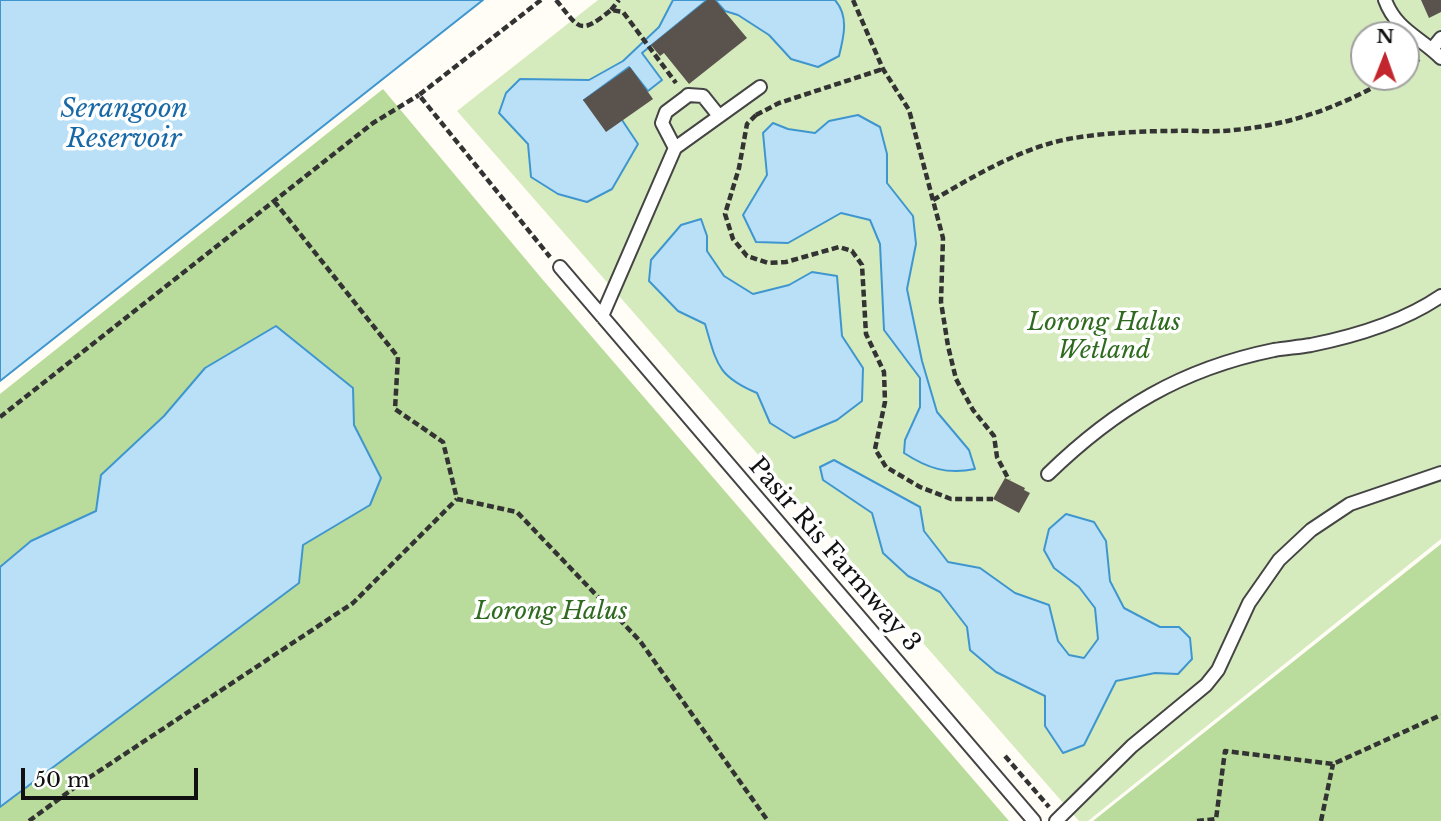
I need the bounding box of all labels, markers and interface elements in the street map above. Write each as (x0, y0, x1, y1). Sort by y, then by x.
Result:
north arrow (1350, 21, 1420, 91)
text: N (1376, 25, 1394, 48)
water label: Serangoon Reservoir (60, 94, 188, 156)
park label: Lorong Halus Wetland (1027, 309, 1181, 365)
street label: Pasir Ris Farmway 3 (742, 452, 926, 658)
park label: Lorong Halus (474, 598, 628, 626)
scale bar (24, 754, 201, 798)
text: 50 m (34, 767, 89, 793)

